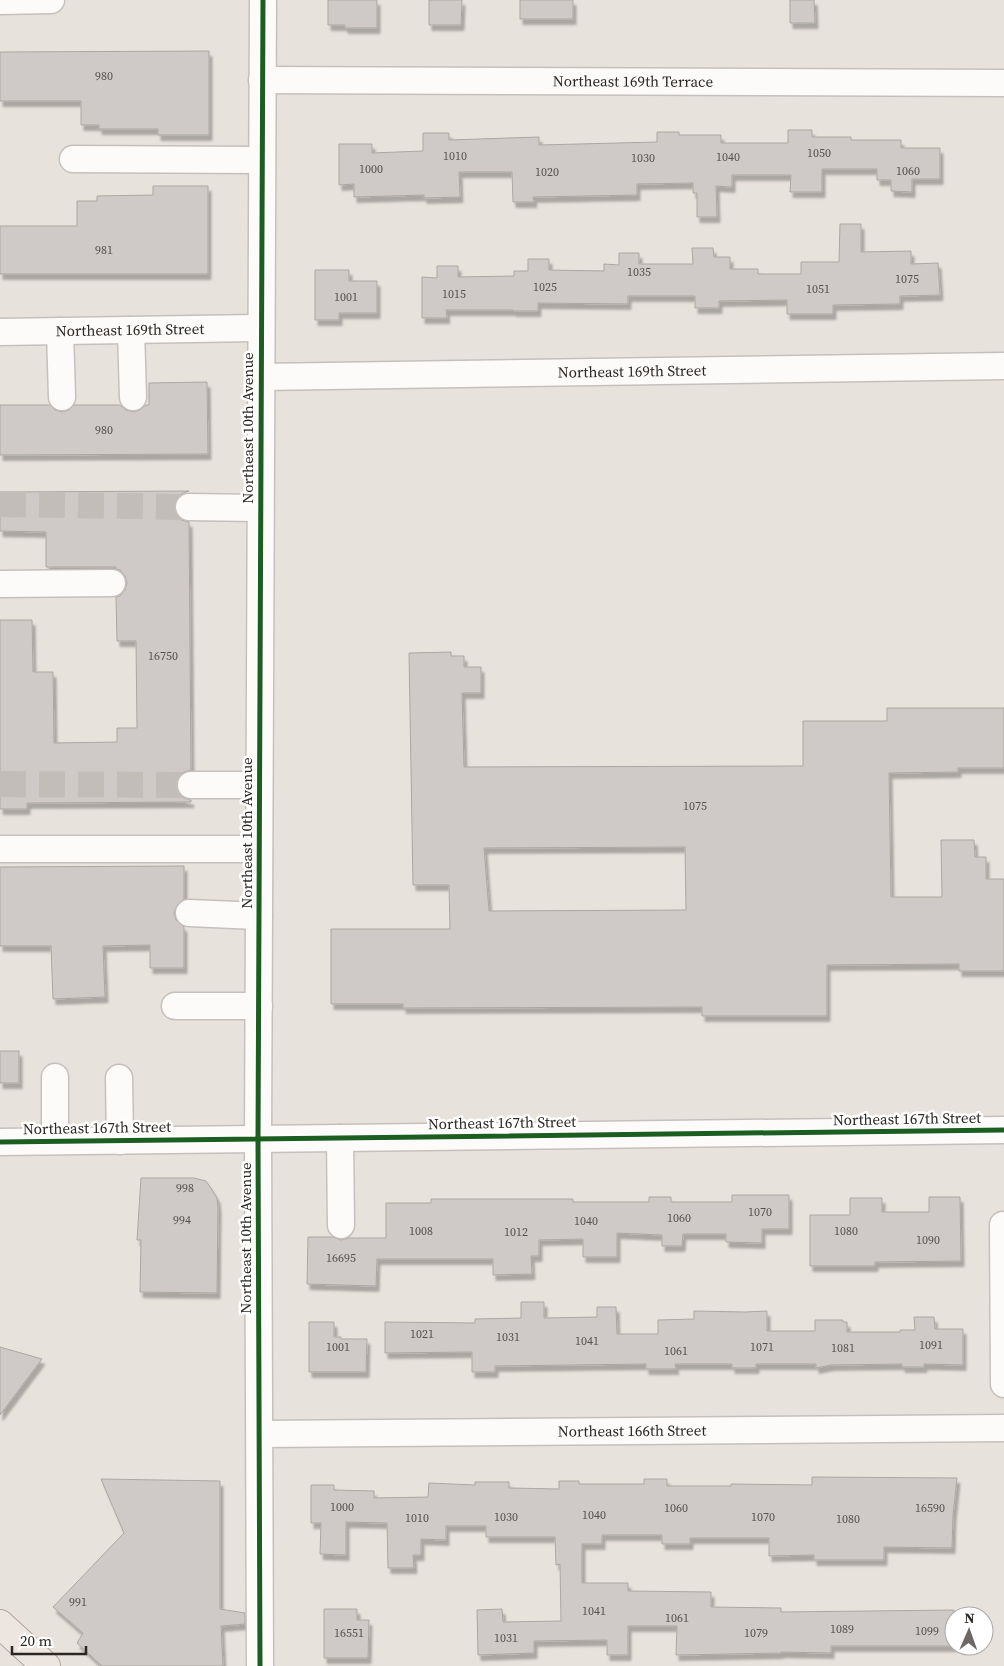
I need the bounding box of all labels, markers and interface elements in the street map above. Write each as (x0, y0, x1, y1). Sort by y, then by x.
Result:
house number: 980 (95, 68, 113, 84)
street label: Northeast 169th Terrace (553, 70, 713, 92)
house number: 1050 (807, 145, 831, 161)
house number: 1010 (443, 148, 467, 164)
house number: 1040 (716, 149, 740, 165)
house number: 1030 (631, 150, 655, 166)
house number: 1000 (359, 161, 383, 177)
house number: 1060 (896, 163, 920, 179)
house number: 1020 (535, 164, 559, 180)
house number: 981 (95, 242, 113, 258)
house number: 1035 (627, 264, 651, 280)
house number: 1075 (895, 271, 919, 287)
house number: 1025 (533, 279, 557, 295)
house number: 1051 (806, 281, 830, 297)
house number: 1015 (442, 286, 466, 302)
house number: 1001 (334, 289, 358, 305)
street label: Northeast 169th Street (56, 318, 204, 341)
street label: Northeast 10th Avenue (237, 352, 258, 504)
street label: Northeast 169th Street (558, 359, 706, 383)
house number: 980 (95, 422, 113, 438)
house number: 16750 (148, 648, 178, 664)
street label: Northeast 10th Avenue (236, 757, 257, 909)
house number: 1075 (683, 798, 707, 814)
street label: Northeast 167th Street (833, 1107, 981, 1130)
street label: Northeast 167th Street (428, 1111, 576, 1134)
street label: Northeast 167th Street (23, 1116, 171, 1139)
street label: Northeast 10th Avenue (235, 1162, 256, 1314)
house number: 998 (176, 1180, 194, 1196)
house number: 1070 (748, 1204, 772, 1220)
house number: 1060 (667, 1210, 691, 1226)
house number: 994 (173, 1212, 191, 1228)
house number: 1040 (574, 1213, 598, 1229)
house number: 1008 (409, 1223, 433, 1239)
house number: 1080 (834, 1223, 858, 1239)
house number: 1012 (504, 1224, 528, 1240)
house number: 1090 (916, 1232, 940, 1248)
house number: 16695 (326, 1250, 356, 1266)
house number: 1021 (410, 1326, 434, 1342)
house number: 1031 (496, 1329, 520, 1345)
house number: 1041 (575, 1333, 599, 1349)
house number: 1091 (919, 1337, 943, 1353)
house number: 1001 (326, 1339, 350, 1355)
house number: 1071 (750, 1339, 774, 1355)
house number: 1081 (831, 1340, 855, 1356)
house number: 1061 (664, 1343, 688, 1359)
street label: Northeast 166th Street (558, 1419, 706, 1442)
house number: 1000 (330, 1499, 354, 1515)
house number: 1060 (664, 1500, 688, 1516)
house number: 16590 (915, 1500, 945, 1516)
house number: 1040 (582, 1507, 606, 1523)
house number: 1030 (494, 1509, 518, 1525)
house number: 1070 (751, 1509, 775, 1525)
house number: 1010 (405, 1510, 429, 1526)
house number: 1080 (836, 1511, 860, 1527)
house number: 991 (69, 1594, 87, 1610)
house number: 1041 (582, 1603, 606, 1619)
north arrow (944, 1606, 994, 1656)
text: N (964, 1608, 975, 1628)
house number: 1061 (665, 1610, 689, 1626)
house number: 1089 (830, 1621, 854, 1637)
house number: 1099 (915, 1623, 939, 1639)
scale bar (12, 1624, 86, 1656)
house number: 16551 (334, 1625, 364, 1641)
house number: 1079 (744, 1625, 768, 1641)
text: 20 m (20, 1630, 52, 1651)
house number: 1031 (494, 1630, 518, 1646)

